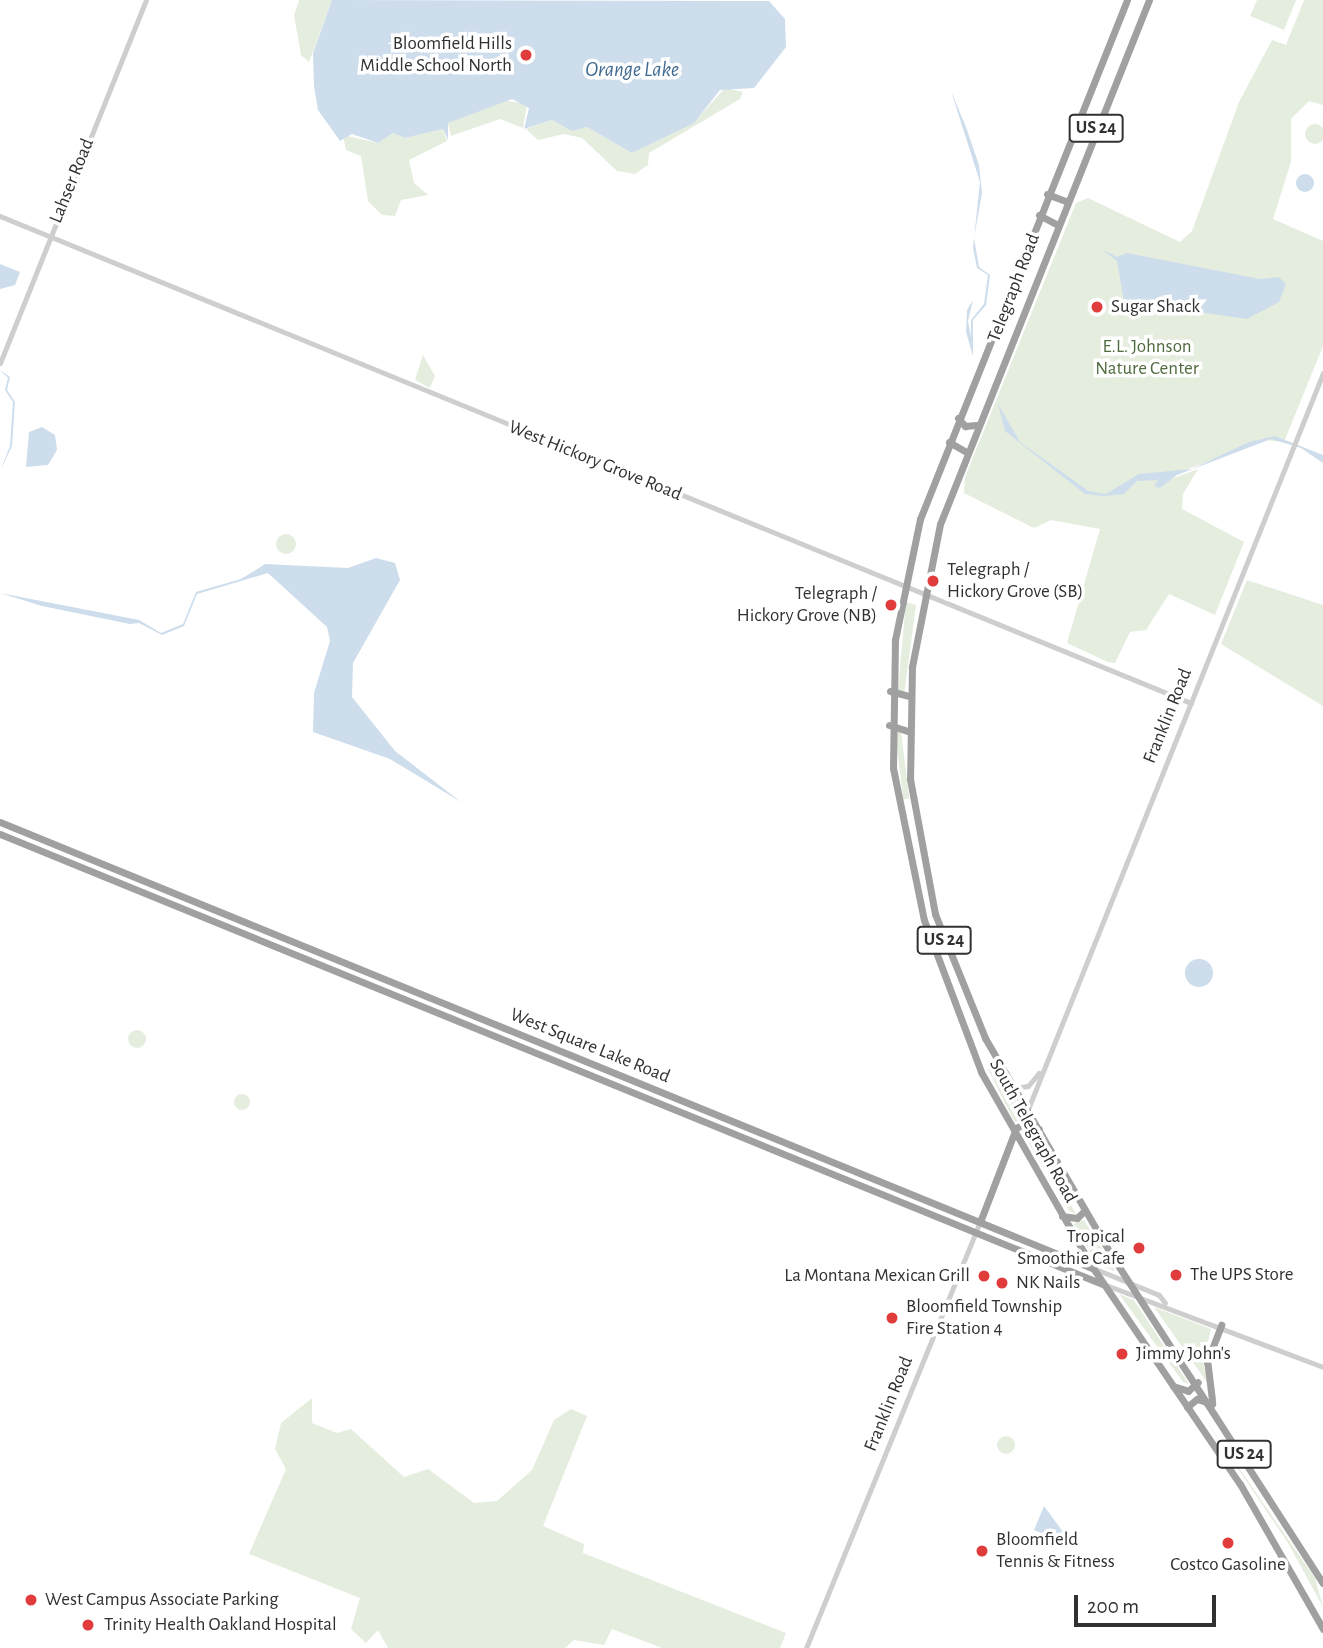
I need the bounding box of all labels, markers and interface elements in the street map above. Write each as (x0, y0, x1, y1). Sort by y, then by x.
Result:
place label: Bloomfield Hills Middle School North (360, 33, 512, 77)
marker: Bloomfield Hills Middle School North (518, 47, 534, 63)
water label: Orange Lake (585, 57, 679, 83)
road number: US 24 (1068, 113, 1124, 142)
street label: Lahser Road (45, 135, 99, 227)
street label: Telegraph Road (983, 230, 1045, 346)
place label: Sugar Shack (1111, 296, 1200, 318)
marker: Sugar Shack (1089, 299, 1105, 315)
park label: E.L. Johnson Nature Center (1095, 336, 1199, 380)
street label: West Hickory Grove Road (505, 416, 685, 506)
place label: Telegraph / Hickory Grove (SB) (947, 559, 1083, 603)
marker: Telegraph / Hickory Grove (SB) (925, 573, 941, 589)
place label: Telegraph / Hickory Grove (NB) (737, 583, 877, 627)
marker: Telegraph / Hickory Grove (NB) (883, 597, 899, 613)
street label: Franklin Road (1139, 665, 1197, 767)
road number: US 24 (916, 925, 972, 954)
street label: West Square Lake Road (507, 1004, 673, 1088)
street label: South Telegraph Road (984, 1055, 1082, 1207)
place label: Tropical Smoothie Cafe (1017, 1226, 1125, 1270)
marker: Tropical Smoothie Cafe (1131, 1240, 1147, 1256)
place label: The UPS Store (1190, 1264, 1294, 1286)
place label: La Montana Mexican Grill (784, 1265, 970, 1287)
marker: The UPS Store (1168, 1267, 1184, 1283)
marker: La Montana Mexican Grill (976, 1268, 992, 1284)
place label: NK Nails (1016, 1272, 1080, 1294)
marker: NK Nails (994, 1275, 1010, 1291)
place label: Bloomfield Township Fire Station 4 (906, 1296, 1062, 1340)
marker: Bloomfield Township Fire Station 4 (884, 1310, 900, 1326)
place label: Jimmy John's (1136, 1343, 1231, 1365)
marker: Jimmy John's (1114, 1346, 1130, 1362)
street label: Franklin Road (860, 1353, 918, 1455)
road number: US 24 (1216, 1440, 1272, 1469)
place label: Bloomfield Tennis & Fitness (996, 1529, 1115, 1573)
marker: Costco Gasoline (1220, 1535, 1236, 1551)
marker: Bloomfield Tennis & Fitness (974, 1543, 990, 1559)
place label: Costco Gasoline (1170, 1554, 1286, 1576)
scale bar (1078, 1582, 1220, 1626)
place label: West Campus Associate Parking (45, 1589, 279, 1611)
marker: West Campus Associate Parking (23, 1592, 39, 1608)
text: 200 m (1087, 1596, 1139, 1617)
place label: Trinity Health Oakland Hospital (104, 1614, 337, 1636)
marker: Trinity Health Oakland Hospital (78, 1615, 98, 1635)

